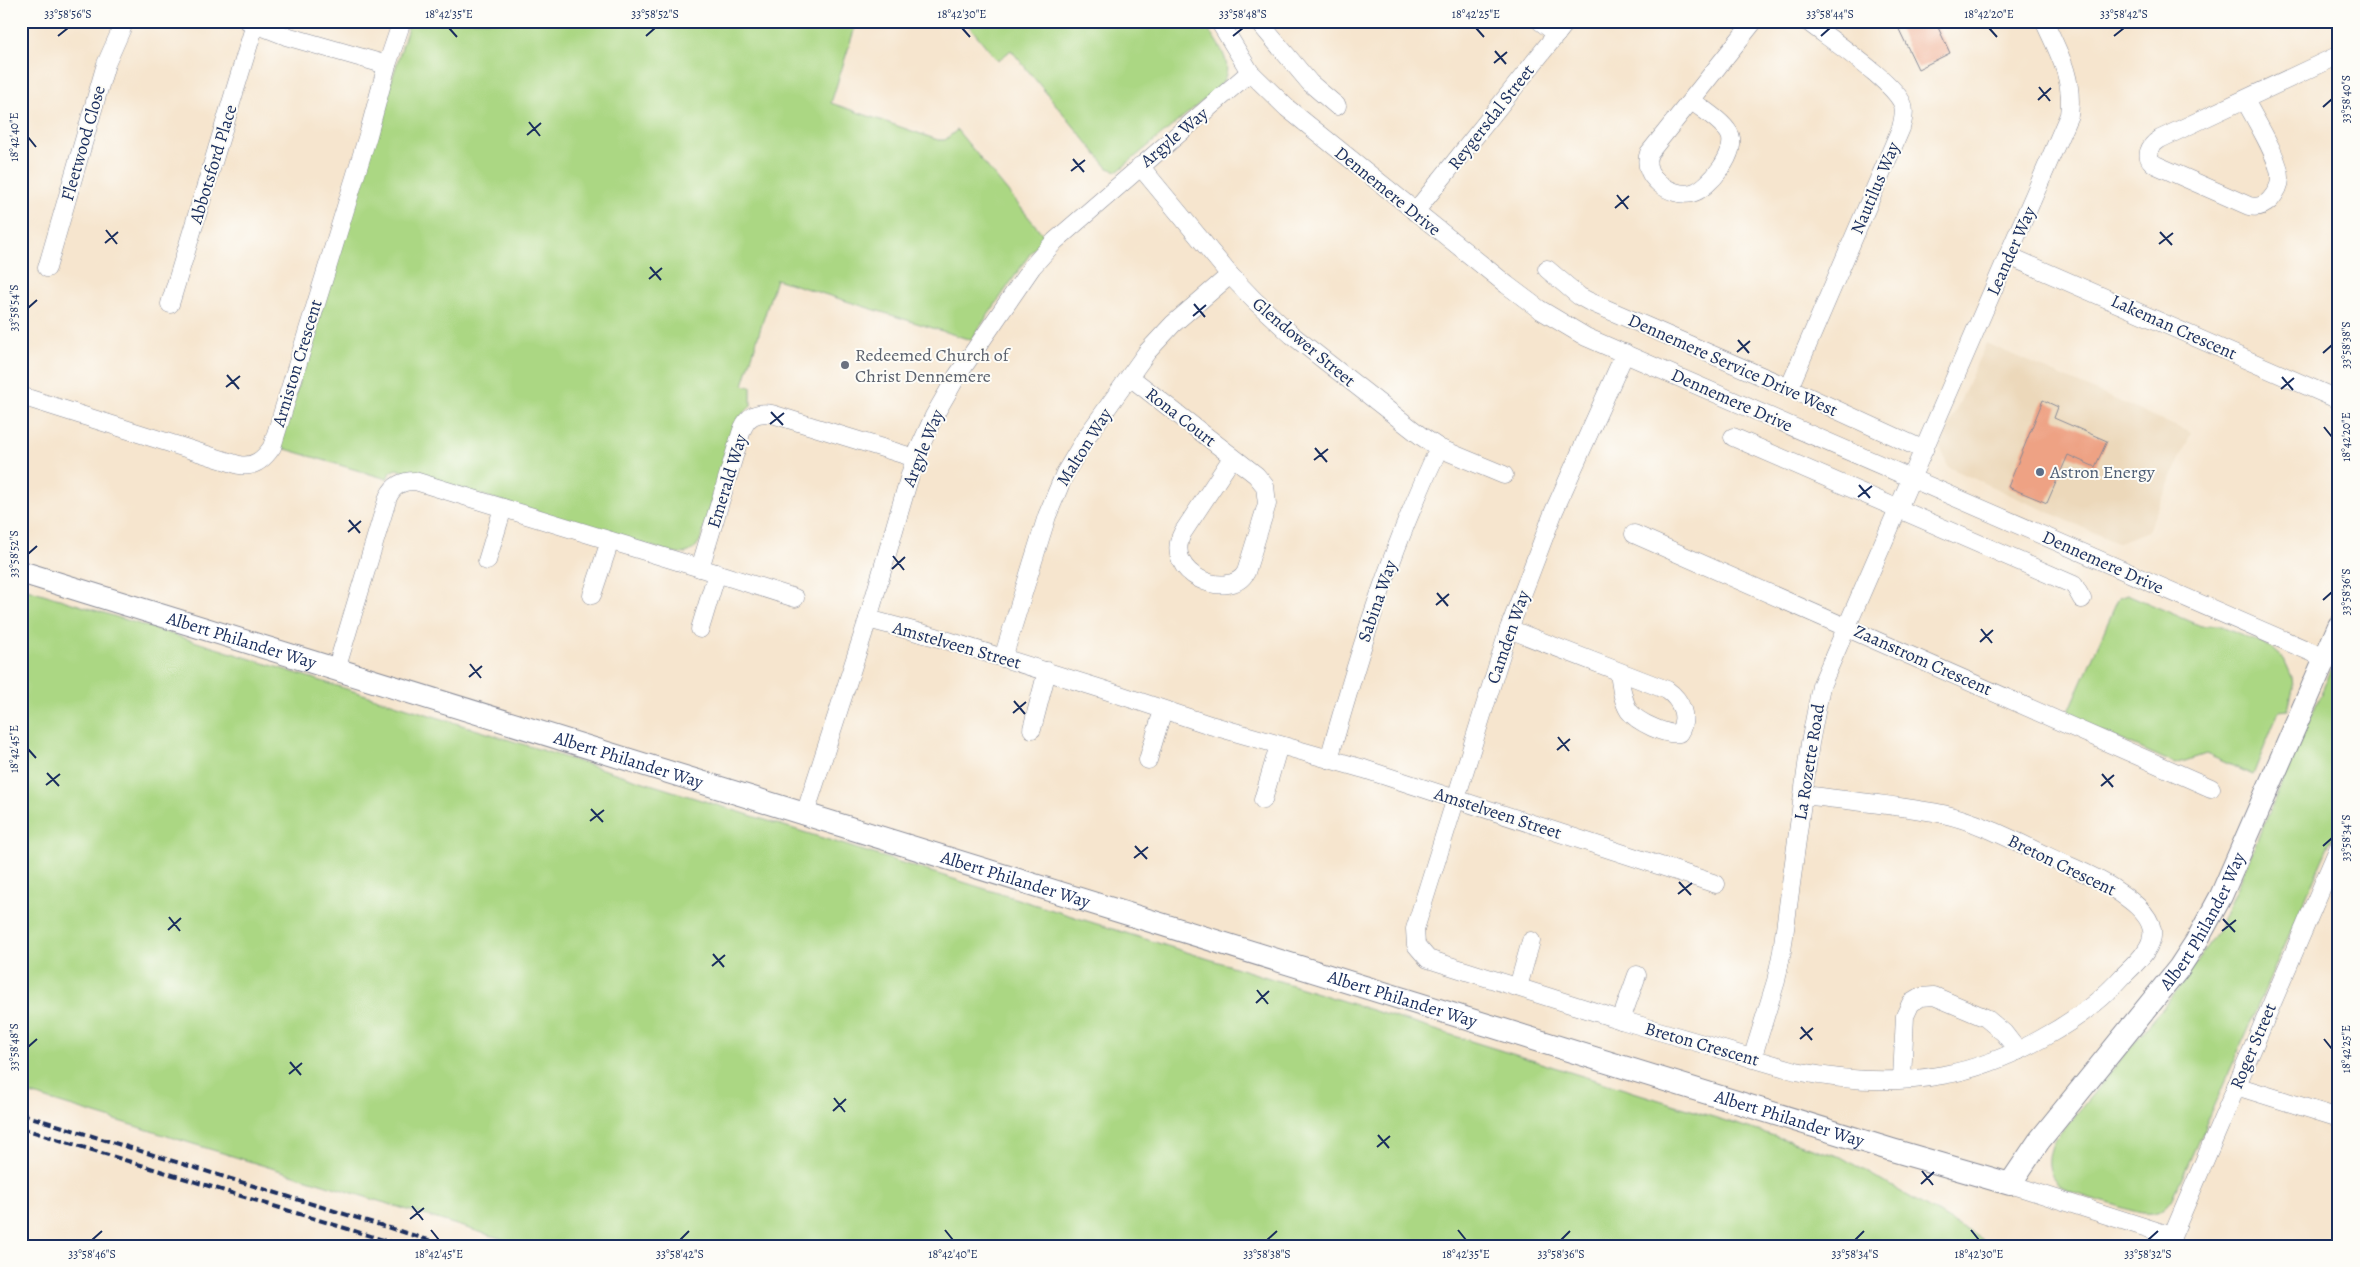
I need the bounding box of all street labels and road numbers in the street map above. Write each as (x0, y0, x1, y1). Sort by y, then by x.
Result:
street label: Reygersdal Street (1442, 59, 1540, 175)
street label: Fleetwood Close (55, 82, 111, 204)
street label: Argyle Way (1134, 101, 1214, 173)
street label: Abbotsford Place (183, 102, 242, 227)
street label: Nautilus Way (1845, 137, 1906, 238)
street label: Dennemere Drive (1330, 141, 1446, 241)
street label: Leander Way (1981, 202, 2042, 299)
street label: Lakeman Crescent (2107, 289, 2241, 365)
street label: Glendower Street (1247, 292, 1361, 392)
street label: Arniston Crescent (266, 296, 328, 430)
street label: Dennemere Service Drive West (1624, 308, 1842, 422)
street label: Dennemere Drive (1668, 363, 1796, 437)
street label: Rona Court (1141, 382, 1221, 452)
street label: Malton Way (1051, 403, 1118, 491)
street label: Argyle Way (896, 405, 950, 491)
street label: Emerald Way (701, 430, 753, 531)
street label: Dennemere Drive (2039, 525, 2167, 599)
street label: Sabina Way (1352, 556, 1403, 645)
street label: Camden Way (1481, 586, 1535, 687)
street label: Albert Philander Way (163, 606, 320, 675)
street label: Amstelveen Street (889, 615, 1024, 675)
street label: Zaanstrom Crescent (1850, 619, 1996, 701)
street label: La Rozette Road (1788, 702, 1830, 822)
street label: Albert Philander Way (550, 725, 707, 794)
street label: Amstelveen Street (1430, 781, 1565, 845)
street label: Breton Crescent (2004, 828, 2120, 902)
street label: Albert Philander Way (937, 845, 1094, 914)
street label: Albert Philander Way (2153, 848, 2251, 996)
street label: Albert Philander Way (1324, 964, 1481, 1033)
street label: Roger Street (2224, 999, 2282, 1093)
street label: Breton Crescent (1642, 1016, 1762, 1072)
street label: Albert Philander Way (1711, 1084, 1868, 1153)

